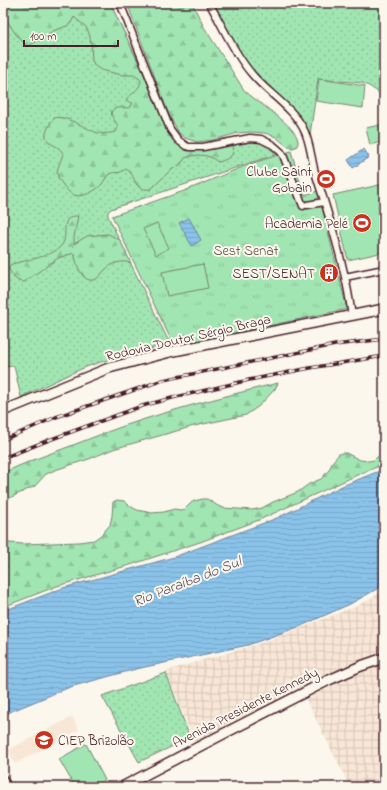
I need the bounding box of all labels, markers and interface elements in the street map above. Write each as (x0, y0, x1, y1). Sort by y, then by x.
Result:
scale bar (24, 22, 118, 48)
text: 100 m (30, 28, 57, 46)
place label: Clube Saint Gobain (246, 162, 312, 199)
sports icon: Clube Saint Gobain (315, 168, 337, 190)
sports icon: Academia Pelé (351, 212, 373, 234)
place label: Academia Pelé (265, 214, 349, 235)
park label: Sest Senat (213, 241, 279, 262)
building icon: SEST/SENAT (318, 262, 340, 284)
place label: SEST/SENAT (233, 264, 315, 285)
street label: Rodovia Doutor Sérgio Braga (104, 309, 273, 369)
water label: Rio Paraíba do Sul (130, 550, 247, 613)
street label: Avenida Presidente Kennedy (169, 662, 323, 755)
school or university icon: CIEP Brizolão (33, 729, 55, 751)
place label: CIEP Brizolão (58, 731, 134, 752)

